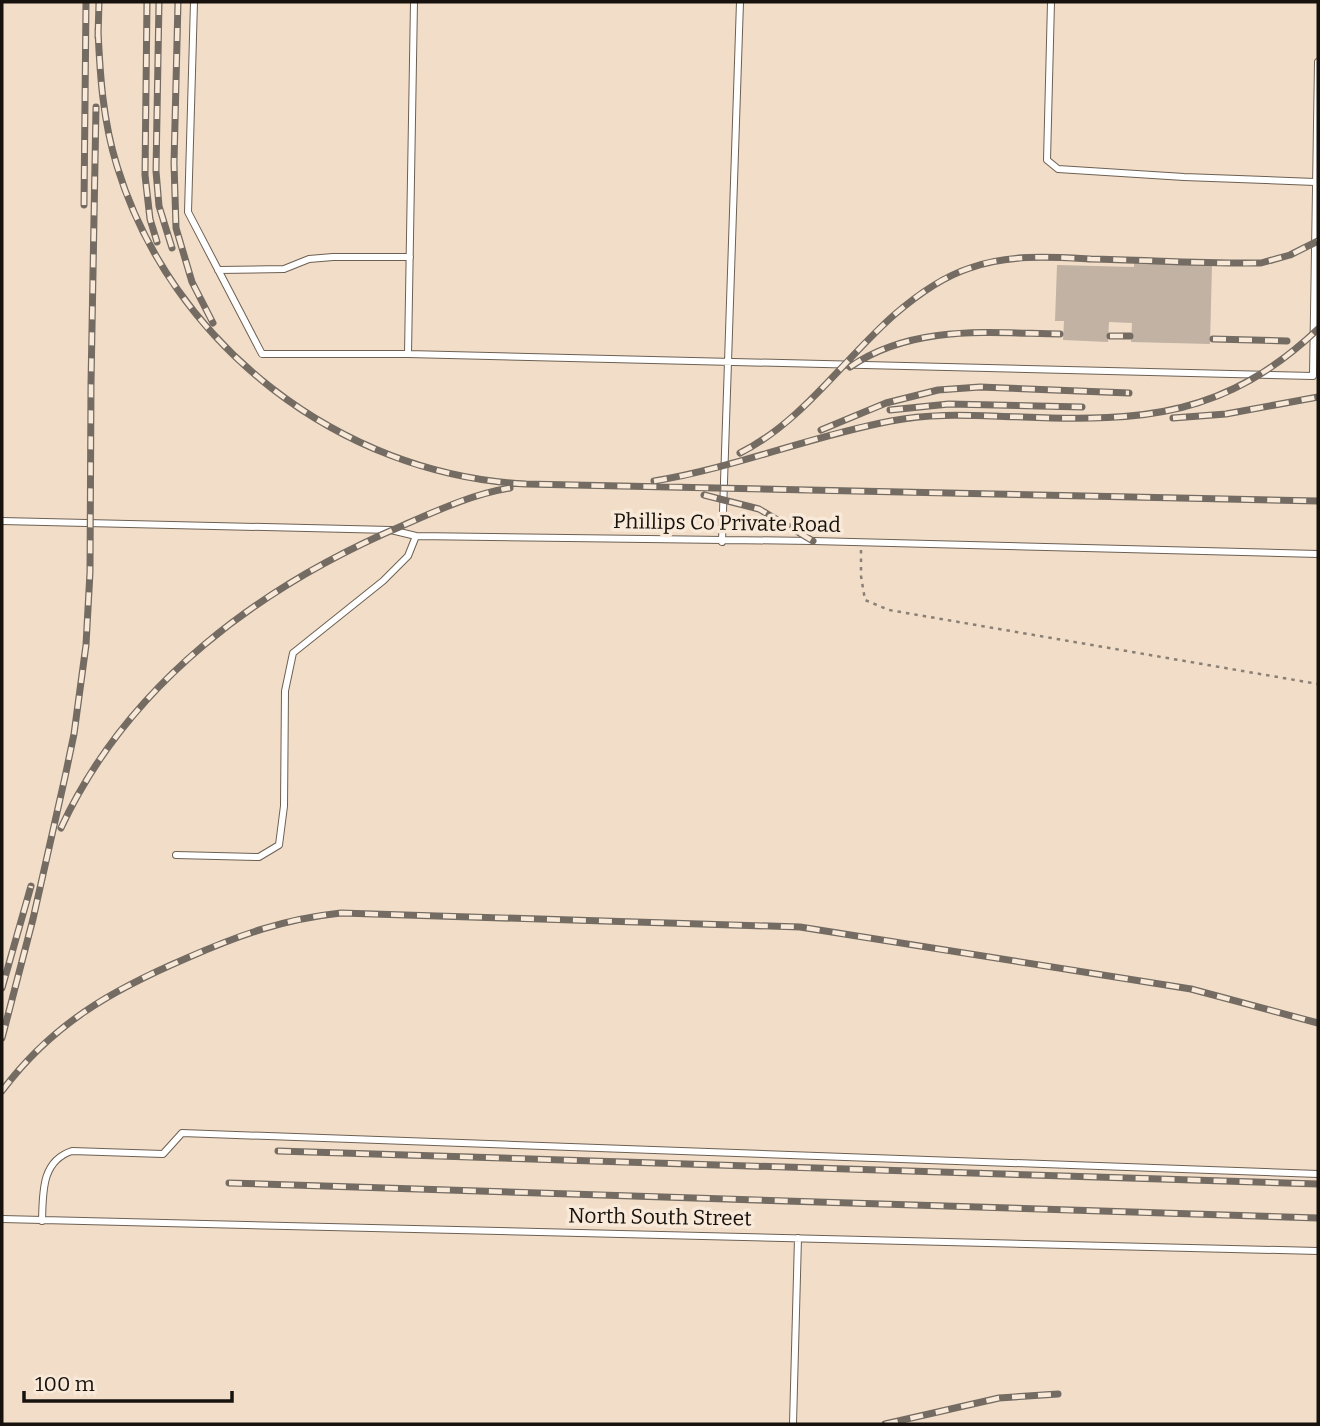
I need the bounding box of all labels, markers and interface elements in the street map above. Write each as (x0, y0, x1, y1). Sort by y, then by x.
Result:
street label: Phillips Co Private Road (613, 508, 841, 538)
street label: North South Street (568, 1202, 752, 1232)
scale bar (24, 1360, 233, 1404)
text: 100 m (35, 1371, 95, 1397)

